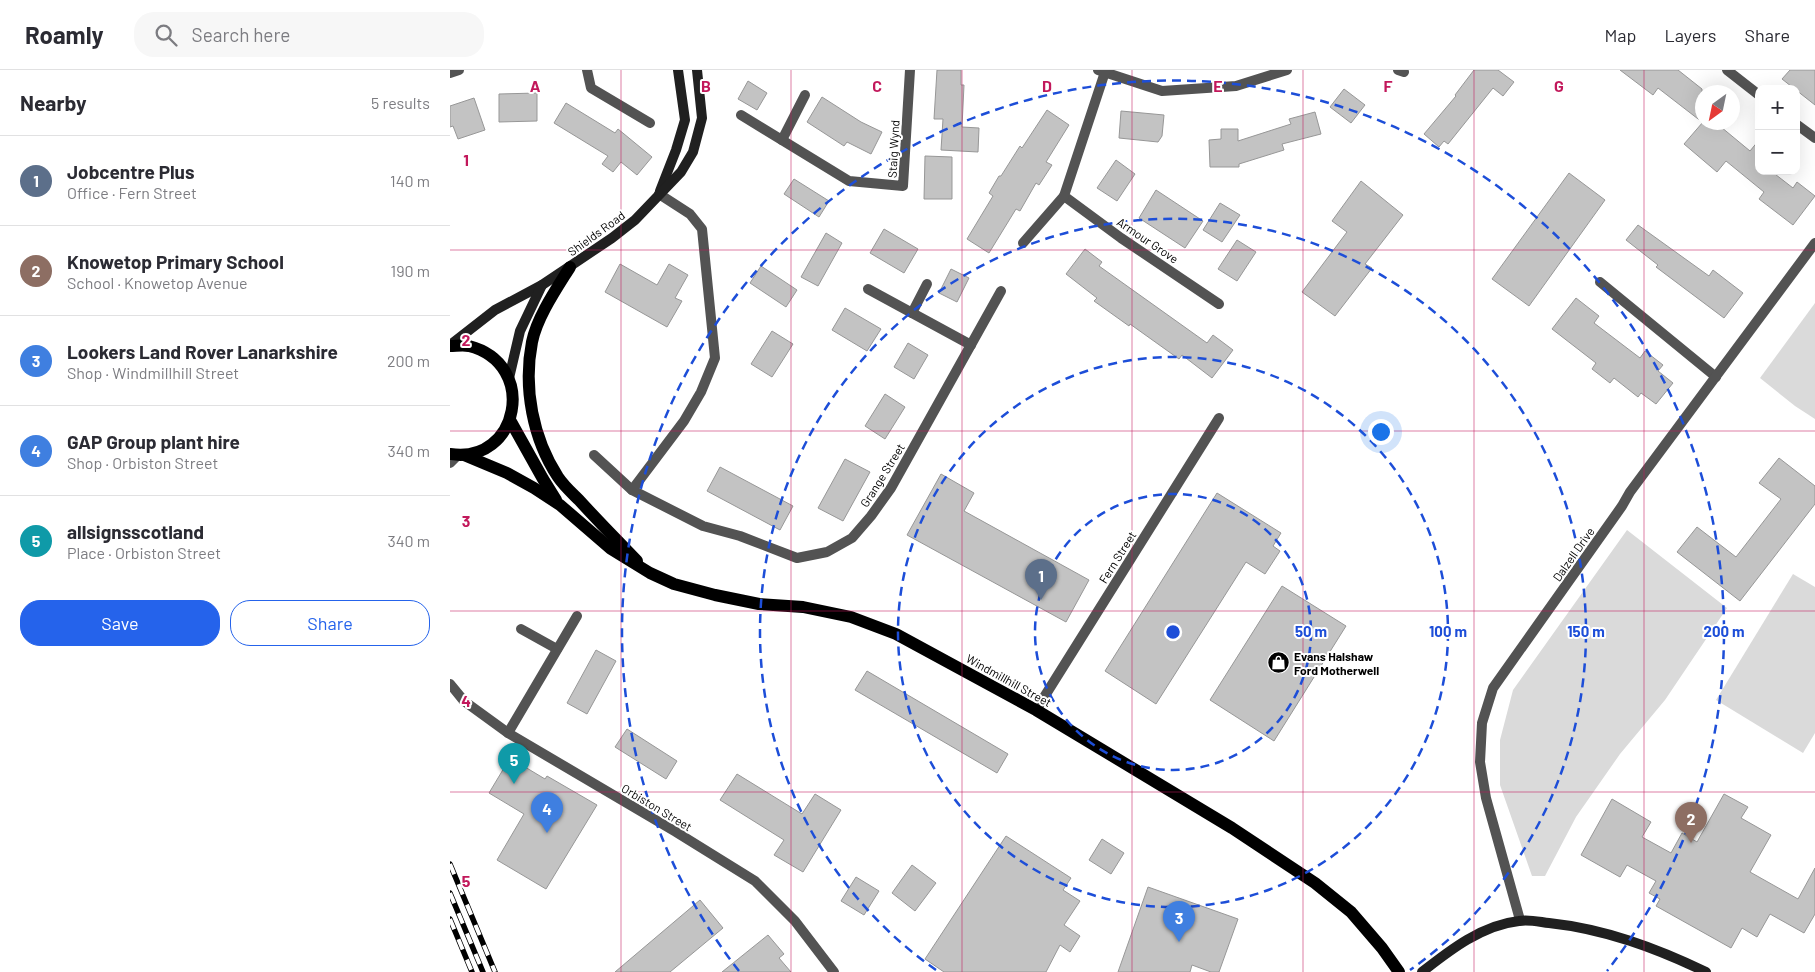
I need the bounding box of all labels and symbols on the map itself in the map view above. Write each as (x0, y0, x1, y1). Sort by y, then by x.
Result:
text: A (530, 76, 541, 95)
text: B (701, 76, 711, 95)
text: C (872, 76, 882, 95)
text: D (1042, 76, 1052, 95)
text: E (1213, 76, 1223, 95)
text: F (1384, 76, 1393, 95)
text: G (1554, 76, 1564, 95)
north arrow (1695, 85, 1740, 130)
street label: Staig Wynd (884, 120, 902, 178)
text: 1 (463, 150, 469, 169)
street label: Shields Road (565, 208, 627, 258)
street label: Armour Grove (1115, 214, 1181, 266)
text: 2 (462, 330, 471, 349)
your location (1368, 419, 1394, 445)
street label: Grange Street (857, 441, 907, 509)
text: 3 (462, 511, 470, 530)
street label: Dalzell Drive (1549, 524, 1597, 584)
street label: Fern Street (1096, 528, 1138, 586)
pin: 1 (1025, 559, 1057, 600)
text: 50 m (1295, 622, 1327, 640)
text: 100 m (1429, 622, 1467, 640)
text: 150 m (1567, 622, 1605, 640)
text: 200 m (1703, 622, 1745, 640)
centre of rings (1164, 623, 1182, 641)
place label: Evans Halshaw Ford Motherwell (1294, 649, 1379, 677)
street label: Windmillhill Street (964, 651, 1054, 709)
shop icon: Evans Halshaw Ford Motherwell (1266, 651, 1290, 675)
text: 4 (461, 691, 471, 710)
pin: 5 (498, 743, 530, 784)
street label: Orbiston Street (619, 781, 695, 833)
pin: 4 (531, 792, 563, 833)
pin: 2 (1675, 802, 1707, 843)
text: 5 (462, 871, 471, 890)
pin: 3 (1163, 901, 1195, 942)

